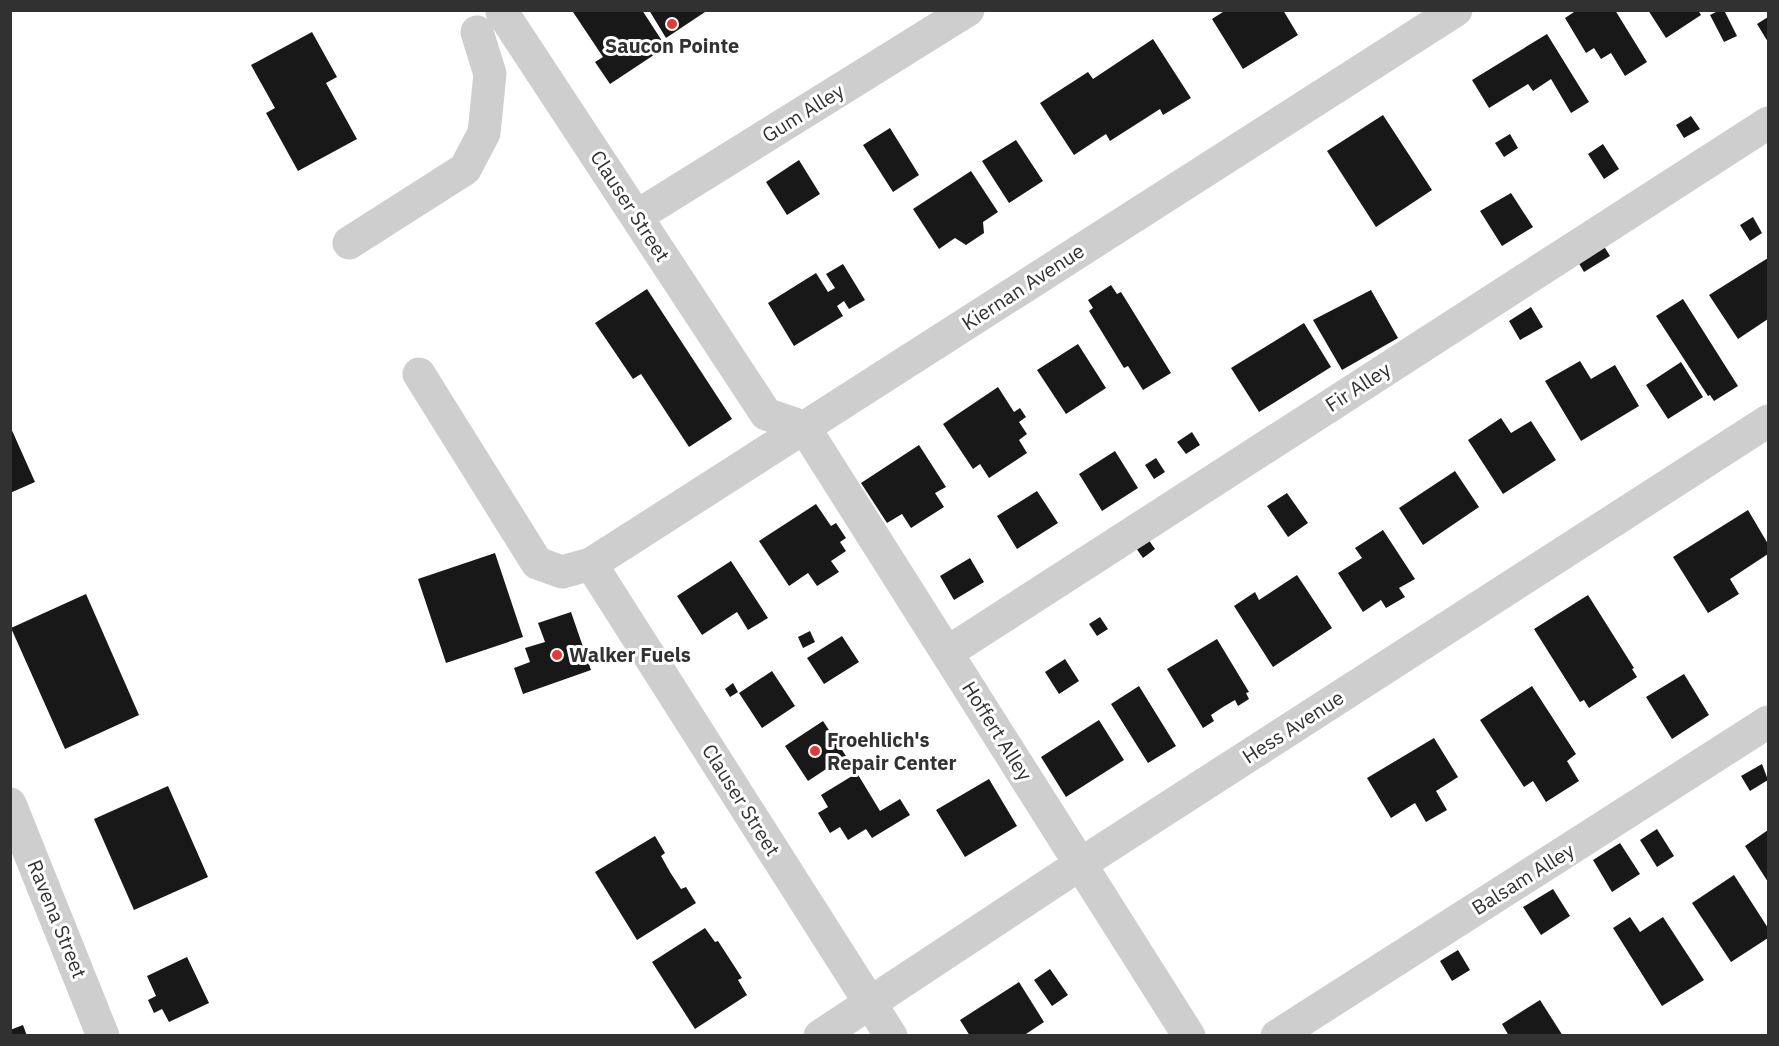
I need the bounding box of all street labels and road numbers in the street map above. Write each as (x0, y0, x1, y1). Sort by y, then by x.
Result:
street label: Gum Alley (757, 77, 849, 148)
street label: Clauser Street (584, 145, 676, 267)
street label: Kiernan Avenue (956, 237, 1089, 336)
street label: Fir Alley (1320, 355, 1396, 418)
street label: Hoffert Alley (956, 676, 1039, 786)
street label: Hess Avenue (1237, 684, 1349, 769)
street label: Clauser Street (696, 738, 787, 861)
street label: Balsam Alley (1466, 836, 1579, 921)
street label: Ravena Street (21, 856, 93, 982)

